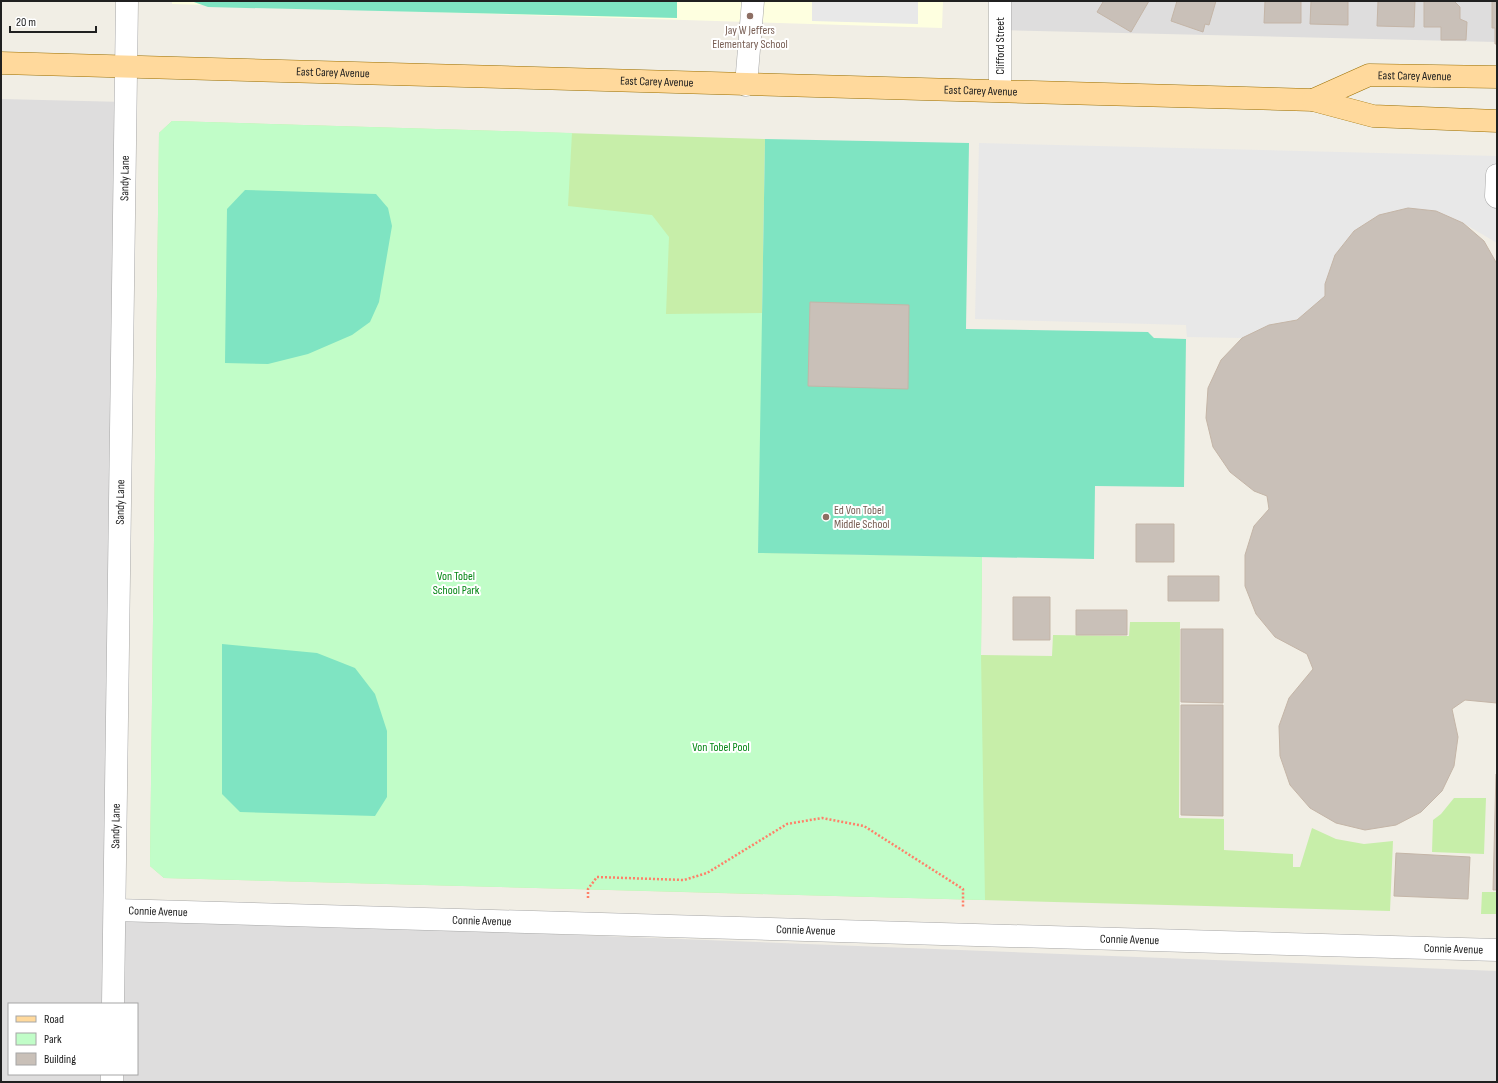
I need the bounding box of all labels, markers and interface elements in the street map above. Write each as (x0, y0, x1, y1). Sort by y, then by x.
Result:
scale bar (10, 8, 96, 34)
marker: Jay W Jeffers Elementary School (745, 11, 755, 21)
text: 20 m (16, 15, 36, 30)
street label: Clifford Street (993, 17, 1008, 75)
place label: Jay W Jeffers Elementary School (712, 23, 788, 52)
street label: East Carey Avenue (296, 64, 370, 81)
street label: East Carey Avenue (1378, 68, 1452, 84)
street label: East Carey Avenue (620, 73, 694, 91)
street label: East Carey Avenue (944, 83, 1018, 100)
street label: Sandy Lane (117, 155, 133, 201)
street label: Sandy Lane (113, 479, 128, 525)
place label: Ed Von Tobel Middle School (834, 503, 890, 532)
marker: Ed Von Tobel Middle School (821, 512, 831, 522)
park label: Von Tobel School Park (433, 569, 480, 598)
park label: Von Tobel Pool (692, 740, 750, 755)
street label: Sandy Lane (108, 803, 124, 849)
street label: Connie Avenue (128, 903, 188, 920)
street label: Connie Avenue (452, 913, 512, 929)
street label: Connie Avenue (776, 922, 836, 939)
street label: Connie Avenue (1100, 932, 1160, 948)
street label: Connie Avenue (1424, 941, 1483, 958)
legend (8, 1003, 138, 1075)
text: Road (44, 1012, 64, 1027)
text: Park (44, 1032, 62, 1047)
text: Building (44, 1052, 76, 1067)

